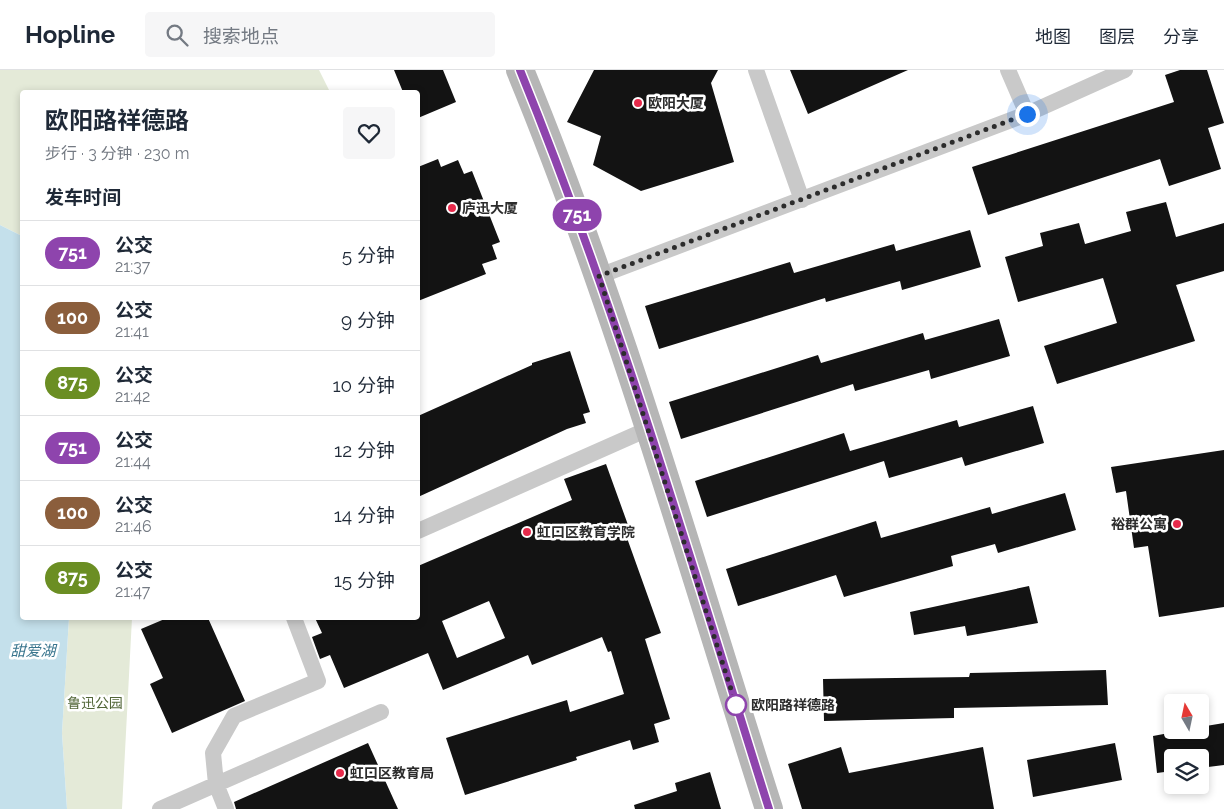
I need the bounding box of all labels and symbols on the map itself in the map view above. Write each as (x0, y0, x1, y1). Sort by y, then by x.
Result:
place label: 欧阳大厦 (648, 95, 704, 111)
marker: 欧阳大厦 (632, 97, 644, 109)
your location (1015, 102, 1040, 127)
line badge: 751 (548, 199, 606, 231)
place label: 庐迅大厦 (462, 200, 518, 216)
marker: 庐迅大厦 (446, 202, 458, 214)
place label: 裕群公寓 (1111, 516, 1167, 532)
marker: 裕群公寓 (1171, 518, 1183, 530)
place label: 虹口区教育学院 (537, 524, 635, 540)
marker: 虹口区教育学院 (521, 526, 533, 538)
water label: 甜爱湖 (10, 642, 57, 660)
marker: 欧阳路祥德路 (725, 694, 747, 716)
north arrow (1164, 694, 1209, 739)
park label: 鲁迅公园 (67, 695, 123, 711)
place label: 欧阳路祥德路 (751, 697, 835, 713)
place label: 虹口区教育局 (350, 765, 434, 781)
marker: 虹口区教育局 (334, 767, 346, 779)

